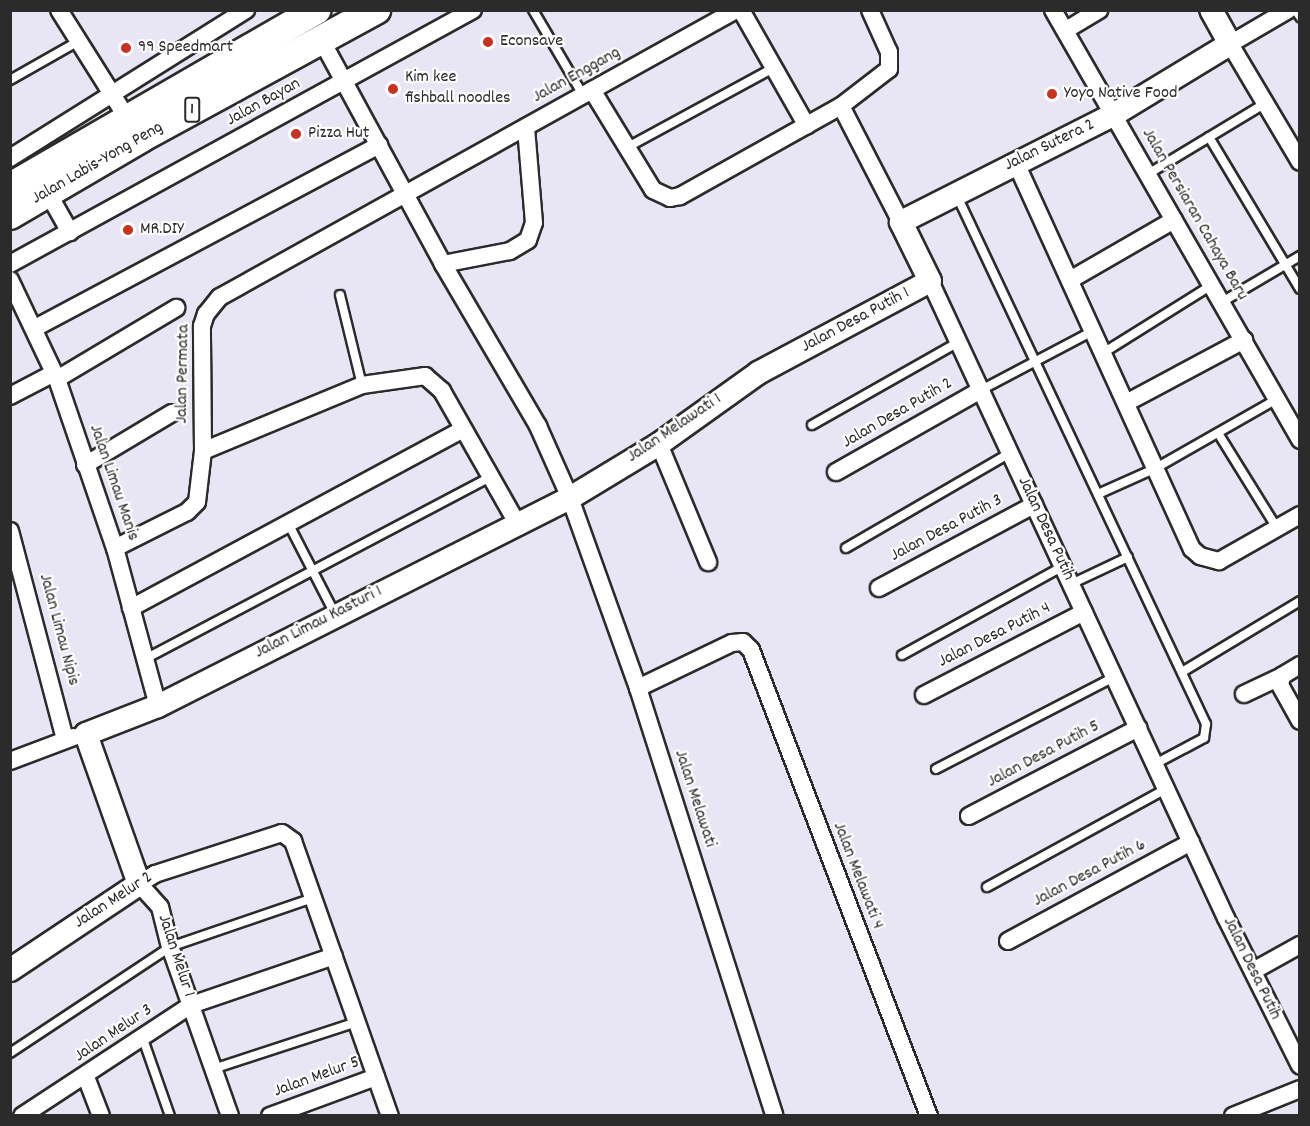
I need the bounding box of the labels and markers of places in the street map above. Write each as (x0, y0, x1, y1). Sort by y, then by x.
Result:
place label: Econsave (500, 31, 563, 53)
marker: Econsave (481, 35, 495, 49)
place label: 99 Speedmart (138, 37, 233, 59)
marker: 99 Speedmart (119, 41, 133, 55)
place label: Kim kee fishball noodles (405, 68, 511, 110)
marker: Kim kee fishball noodles (386, 82, 400, 96)
place label: Yoyo Native Food (1064, 83, 1177, 105)
marker: Yoyo Native Food (1045, 87, 1059, 101)
place label: Pizza Hut (308, 123, 369, 145)
marker: Pizza Hut (289, 127, 303, 141)
place label: MR.DIY (140, 219, 184, 241)
marker: MR.DIY (121, 223, 135, 237)

